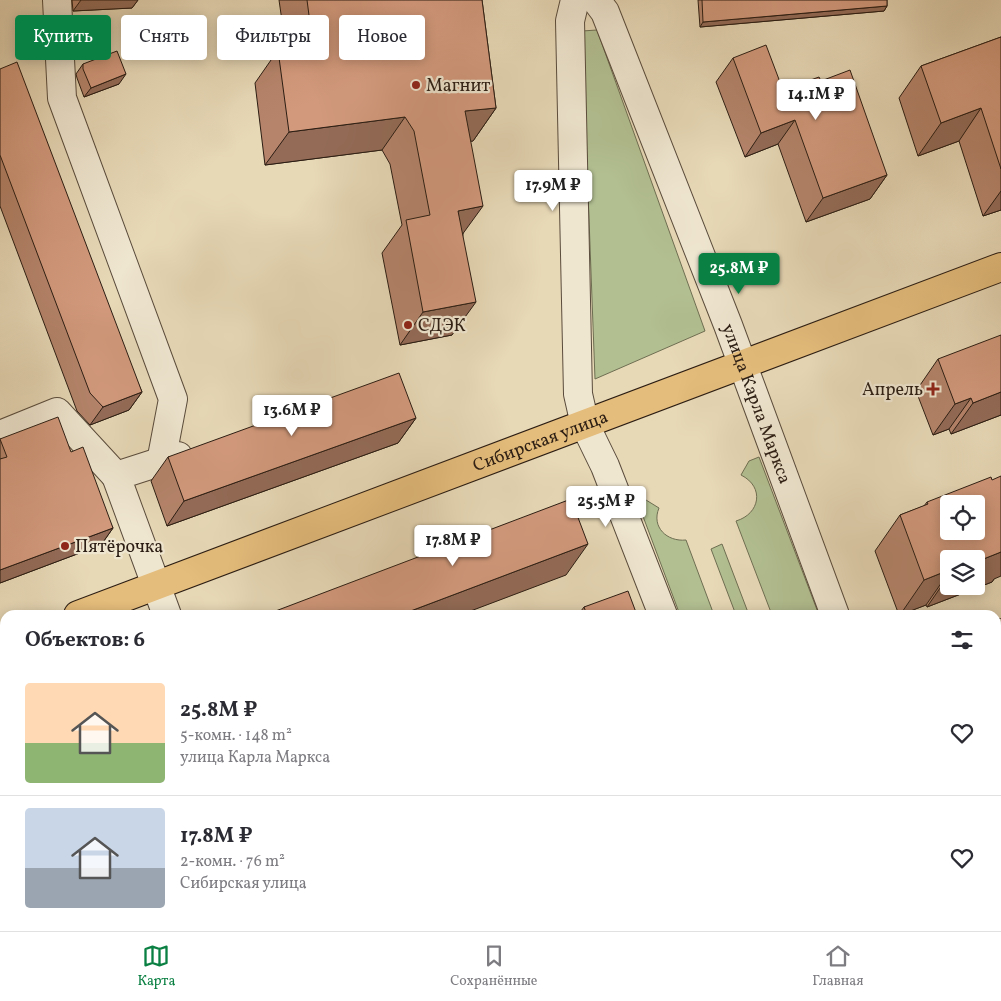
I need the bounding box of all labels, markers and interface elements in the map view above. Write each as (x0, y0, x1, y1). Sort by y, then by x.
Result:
chip: Купить (15, 15, 111, 60)
chip: Снять (121, 15, 207, 60)
chip: Фильтры (217, 15, 329, 60)
chip: Новое (339, 15, 425, 60)
place label: Магнит (426, 74, 490, 99)
pin: 14.1M ₽ (770, 78, 862, 121)
marker: Магнит (410, 79, 422, 91)
text: 14.1M ₽ (788, 84, 844, 106)
pin: 17.9M ₽ (507, 170, 599, 212)
text: 17.9M ₽ (525, 175, 581, 197)
pin: 25.8M ₽ (693, 252, 785, 295)
text: 25.8M ₽ (710, 258, 768, 280)
place label: СДЭК (418, 314, 466, 339)
marker: СДЭК (402, 319, 414, 331)
street label: улица Карла Маркса (715, 320, 797, 488)
place label: Апрель (862, 378, 923, 403)
marker: Апрель (927, 383, 939, 395)
pin: 13.6M ₽ (246, 394, 338, 437)
text: 13.6M ₽ (263, 400, 321, 422)
street label: Сибирская улица (470, 405, 612, 479)
pin: 25.5M ₽ (560, 486, 652, 528)
text: 25.5M ₽ (577, 491, 635, 513)
map controls (940, 495, 985, 595)
button: locate (940, 495, 985, 540)
pin: 17.8M ₽ (407, 524, 499, 567)
text: 17.8M ₽ (425, 530, 481, 552)
place label: Пятёрочка (75, 535, 163, 560)
marker: Пятёрочка (59, 540, 71, 552)
button: layers (940, 550, 985, 595)
text: Объектов: 6 (25, 626, 145, 655)
icon: filters (948, 626, 976, 654)
text: 25.8M ₽ (180, 696, 257, 725)
icon: home (65, 703, 125, 763)
icon: heart (948, 719, 976, 747)
text: 5-комн. · 148 m² (180, 725, 292, 747)
text: улица Карла Маркса (180, 747, 330, 769)
text: 17.8M ₽ (180, 822, 253, 851)
icon: home (65, 828, 125, 888)
icon: heart (948, 844, 976, 872)
text: 2-комн. · 76 m² (180, 851, 285, 873)
text: Сибирская улица (180, 873, 307, 895)
tab: Карта (137, 942, 175, 991)
tab: Сохранённые (450, 942, 538, 991)
tab: Главная (812, 942, 864, 991)

